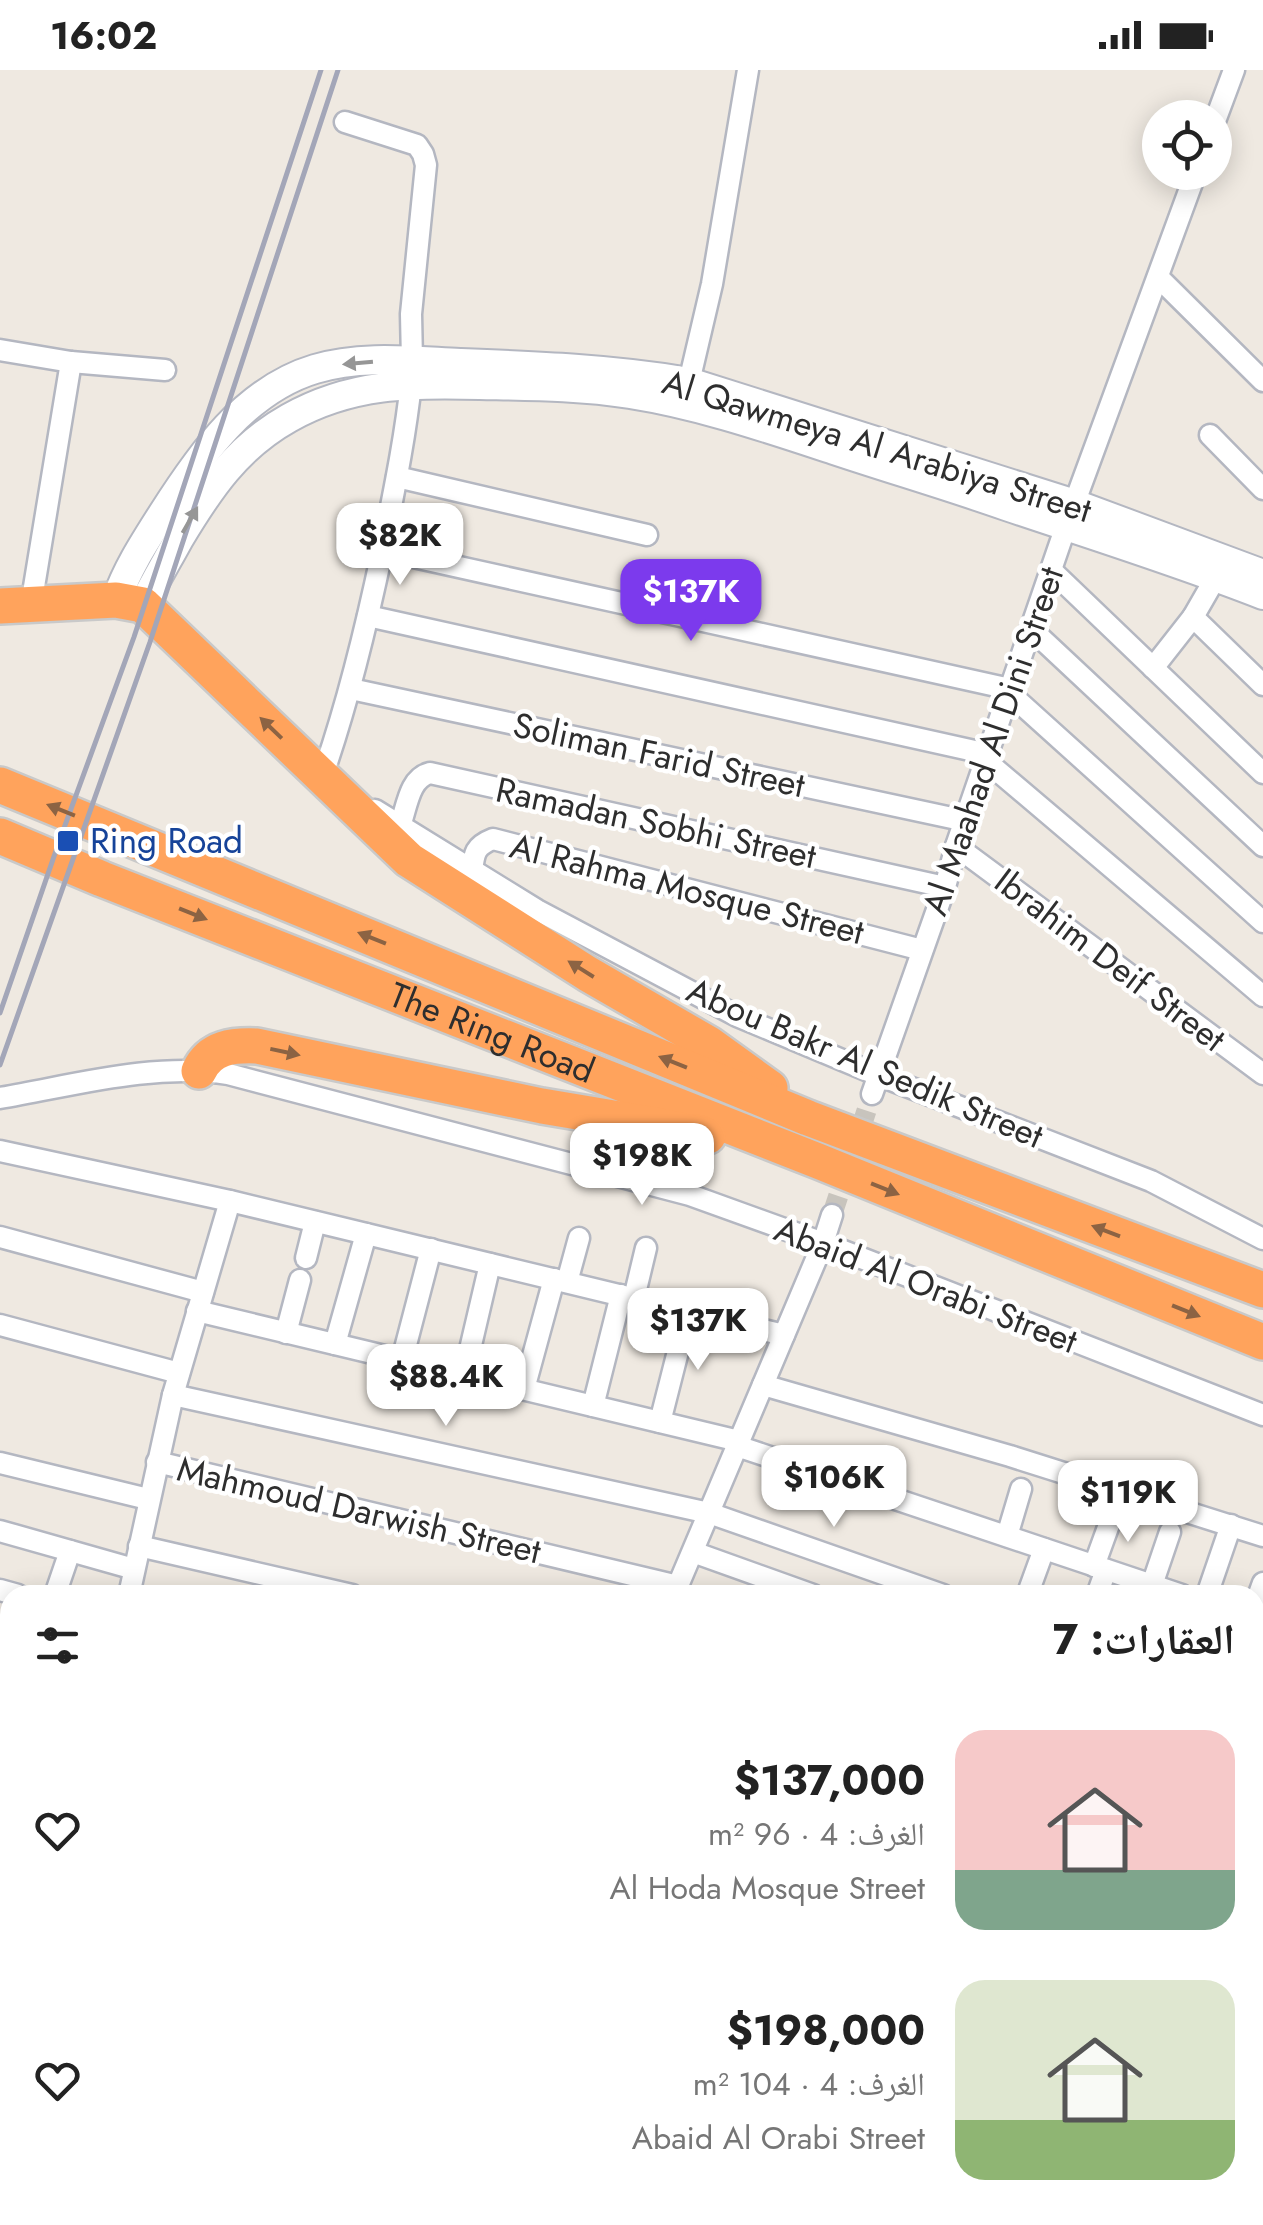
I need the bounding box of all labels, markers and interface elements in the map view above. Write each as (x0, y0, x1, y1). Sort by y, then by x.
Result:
text: 16:02 (50, 8, 157, 63)
map controls (1142, 100, 1232, 190)
button: locate (1142, 100, 1232, 190)
one-way arrow (342, 355, 373, 371)
street label: Al Qawmeya Al Arabiya Street (656, 357, 1098, 535)
pin: $82K (341, 503, 459, 588)
one-way arrow (181, 506, 199, 534)
text: $82K (358, 512, 442, 558)
pin: $137K (621, 559, 761, 644)
street label: Al Maahad Al Dini Street (910, 560, 1076, 922)
text: $137K (642, 568, 740, 614)
street label: Soliman Farid Street (509, 700, 810, 810)
one-way arrow (259, 717, 283, 740)
street label: Ramadan Sobhi Street (491, 765, 821, 881)
one-way arrow (46, 802, 76, 818)
place label: Ring Road (90, 816, 243, 866)
street label: Al Rahma Mosque Street (505, 821, 870, 957)
marker: Ring Road (55, 828, 81, 854)
street label: Ibrahim Deif Street (984, 857, 1236, 1064)
one-way arrow (178, 907, 208, 923)
one-way arrow (357, 930, 387, 946)
one-way arrow (567, 961, 595, 979)
street label: Abou Bakr Al Sedik Street (679, 965, 1051, 1161)
street label: The Ring Road (382, 970, 602, 1096)
one-way arrow (270, 1044, 301, 1060)
one-way arrow (658, 1054, 688, 1070)
pin: $198K (572, 1123, 712, 1208)
text: $198K (592, 1132, 692, 1178)
one-way arrow (870, 1181, 900, 1197)
street label: Abaid Al Orabi Street (767, 1204, 1085, 1366)
one-way arrow (1091, 1223, 1121, 1238)
pin: $137K (628, 1288, 768, 1373)
text: $137K (649, 1297, 747, 1343)
one-way arrow (1171, 1304, 1201, 1320)
pin: $88.4K (365, 1344, 527, 1429)
text: $88.4K (389, 1353, 503, 1399)
street label: Mahmoud Darwish Street (172, 1444, 546, 1576)
pin: $106K (764, 1445, 904, 1530)
text: $106K (783, 1454, 885, 1500)
pin: $119K (1058, 1460, 1198, 1545)
text: $119K (1080, 1469, 1176, 1515)
text: العقارات: 7 (1053, 1609, 1235, 1670)
icon: filters (30, 1618, 85, 1673)
text: $137,000 (734, 1750, 925, 1811)
icon: home (1035, 1770, 1155, 1890)
icon: heart (30, 1803, 85, 1858)
text: الغرف: 4 · 96 m² (708, 1811, 925, 1857)
text: Al Hoda Mosque Street (610, 1865, 925, 1911)
text: $198,000 (727, 2000, 925, 2061)
icon: home (1035, 2020, 1155, 2140)
icon: heart (30, 2053, 85, 2108)
text: الغرف: 4 · 104 m² (693, 2061, 925, 2107)
text: Abaid Al Orabi Street (632, 2115, 925, 2161)

